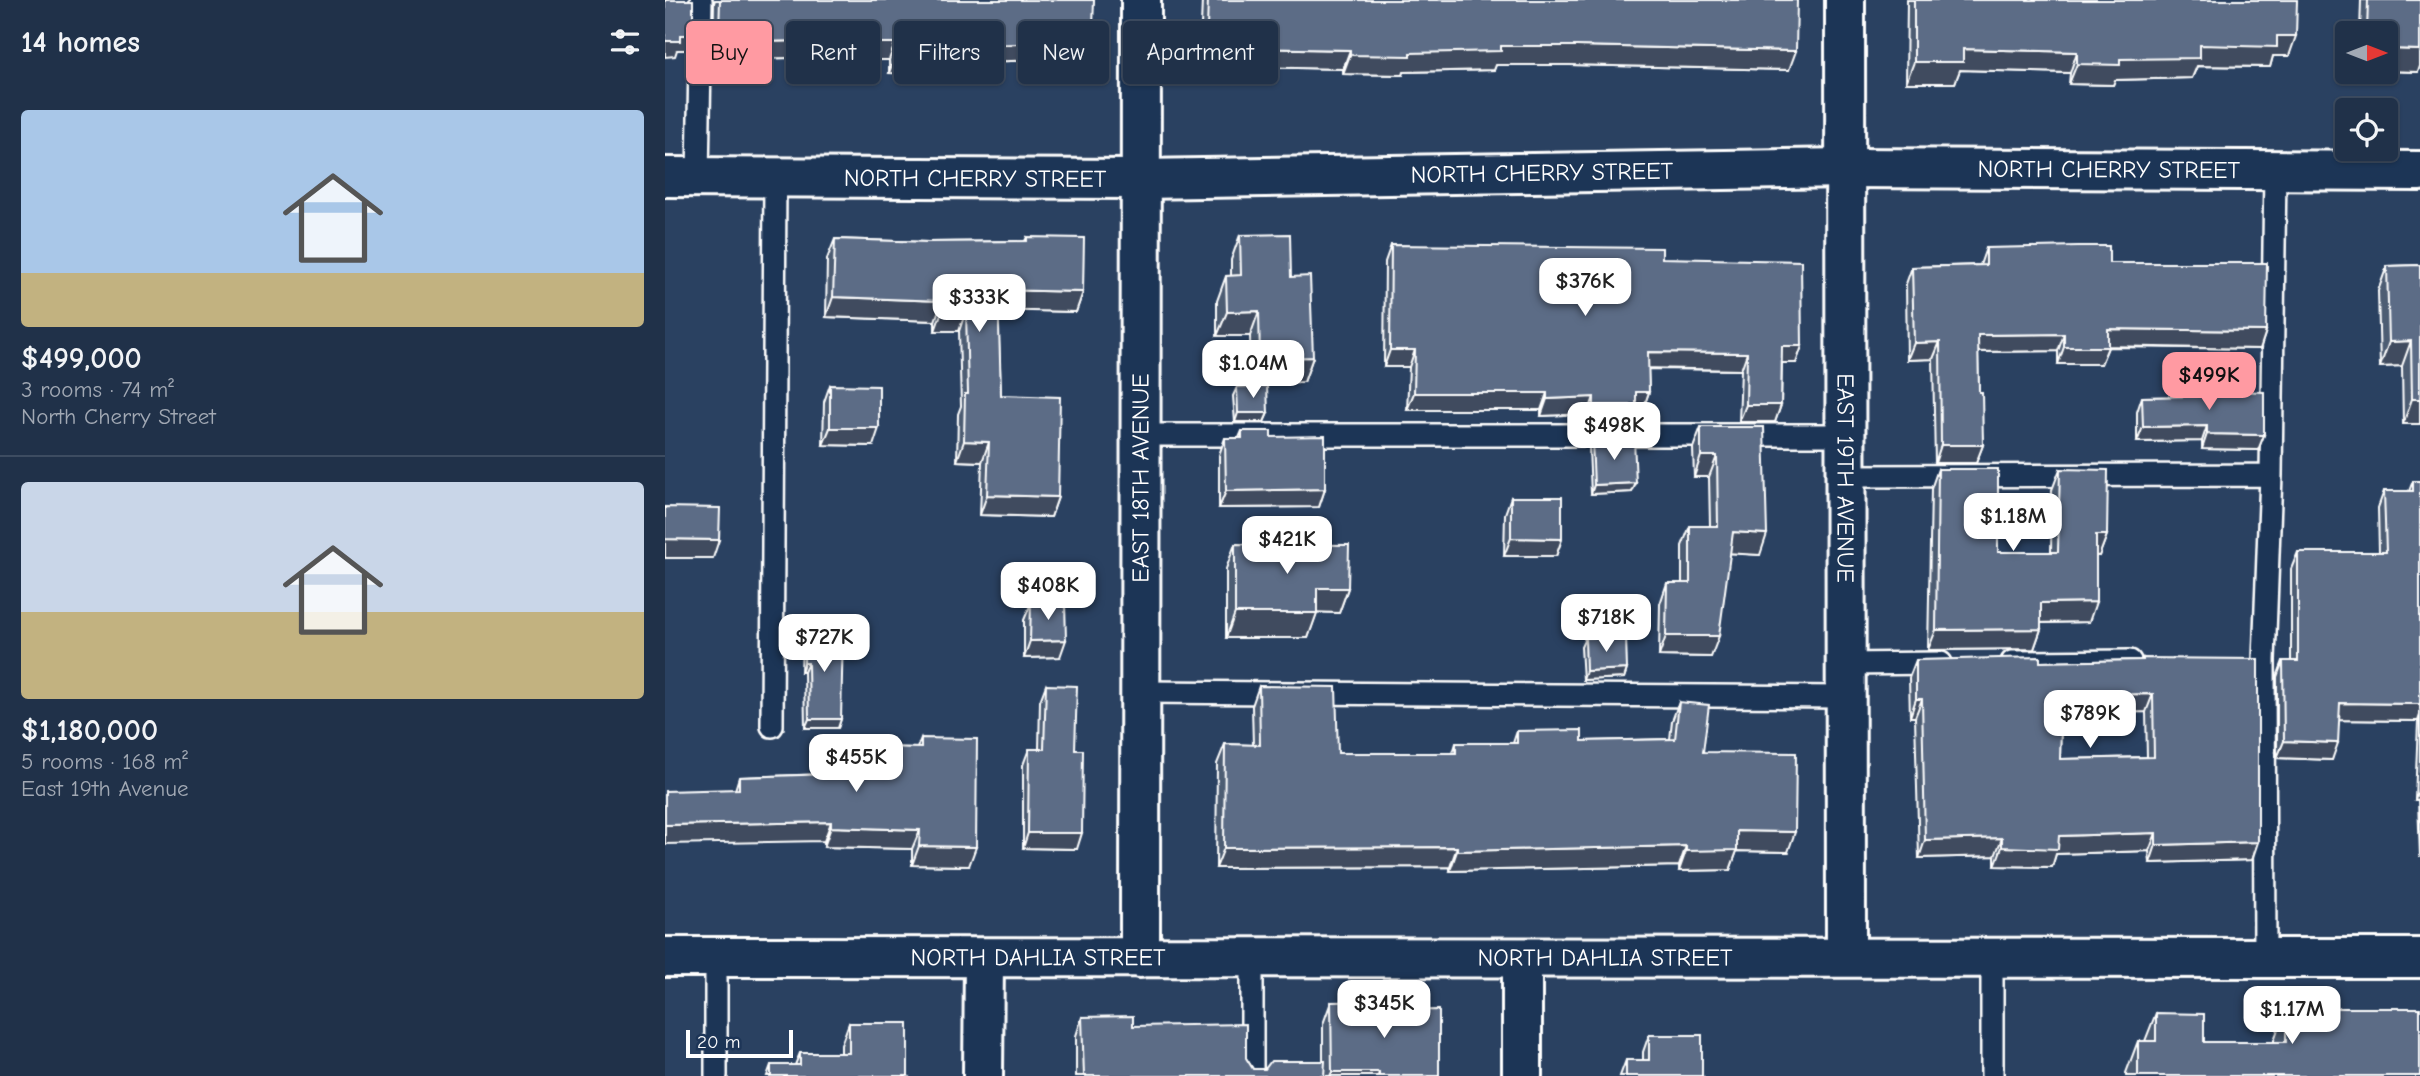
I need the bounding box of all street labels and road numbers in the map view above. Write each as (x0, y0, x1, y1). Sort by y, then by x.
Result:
street label: NORTH CHERRY STREET (1978, 155, 2241, 184)
street label: NORTH CHERRY STREET (1410, 157, 1674, 189)
street label: NORTH CHERRY STREET (844, 164, 1107, 193)
street label: EAST 18TH AVENUE (1126, 373, 1155, 583)
street label: EAST 19TH AVENUE (1831, 373, 1860, 583)
street label: NORTH DAHLIA STREET (911, 943, 1166, 971)
street label: NORTH DAHLIA STREET (1478, 943, 1733, 972)

